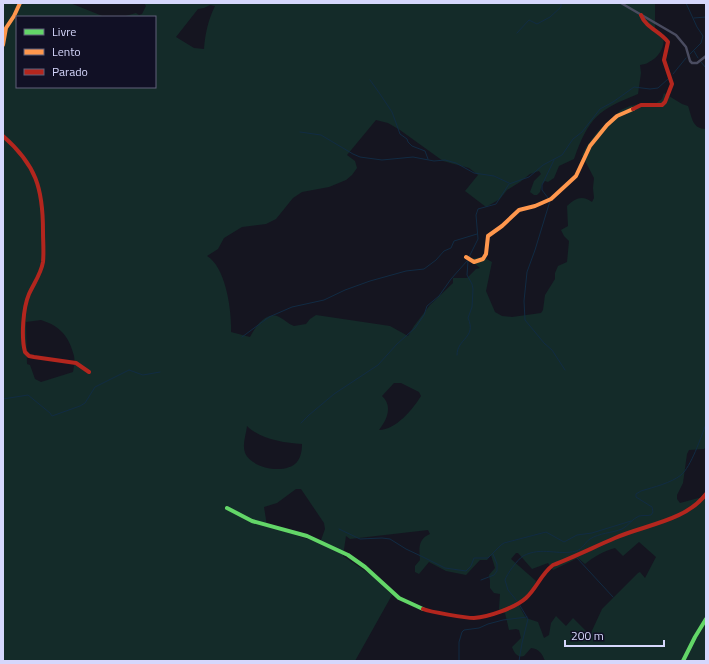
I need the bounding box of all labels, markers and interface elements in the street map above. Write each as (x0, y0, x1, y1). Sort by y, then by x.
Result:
legend (16, 16, 156, 88)
text: Livre (52, 22, 76, 41)
text: Lento (52, 42, 81, 61)
text: Parado (52, 62, 88, 81)
scale bar (565, 622, 664, 648)
text: 200 m (571, 626, 604, 645)

